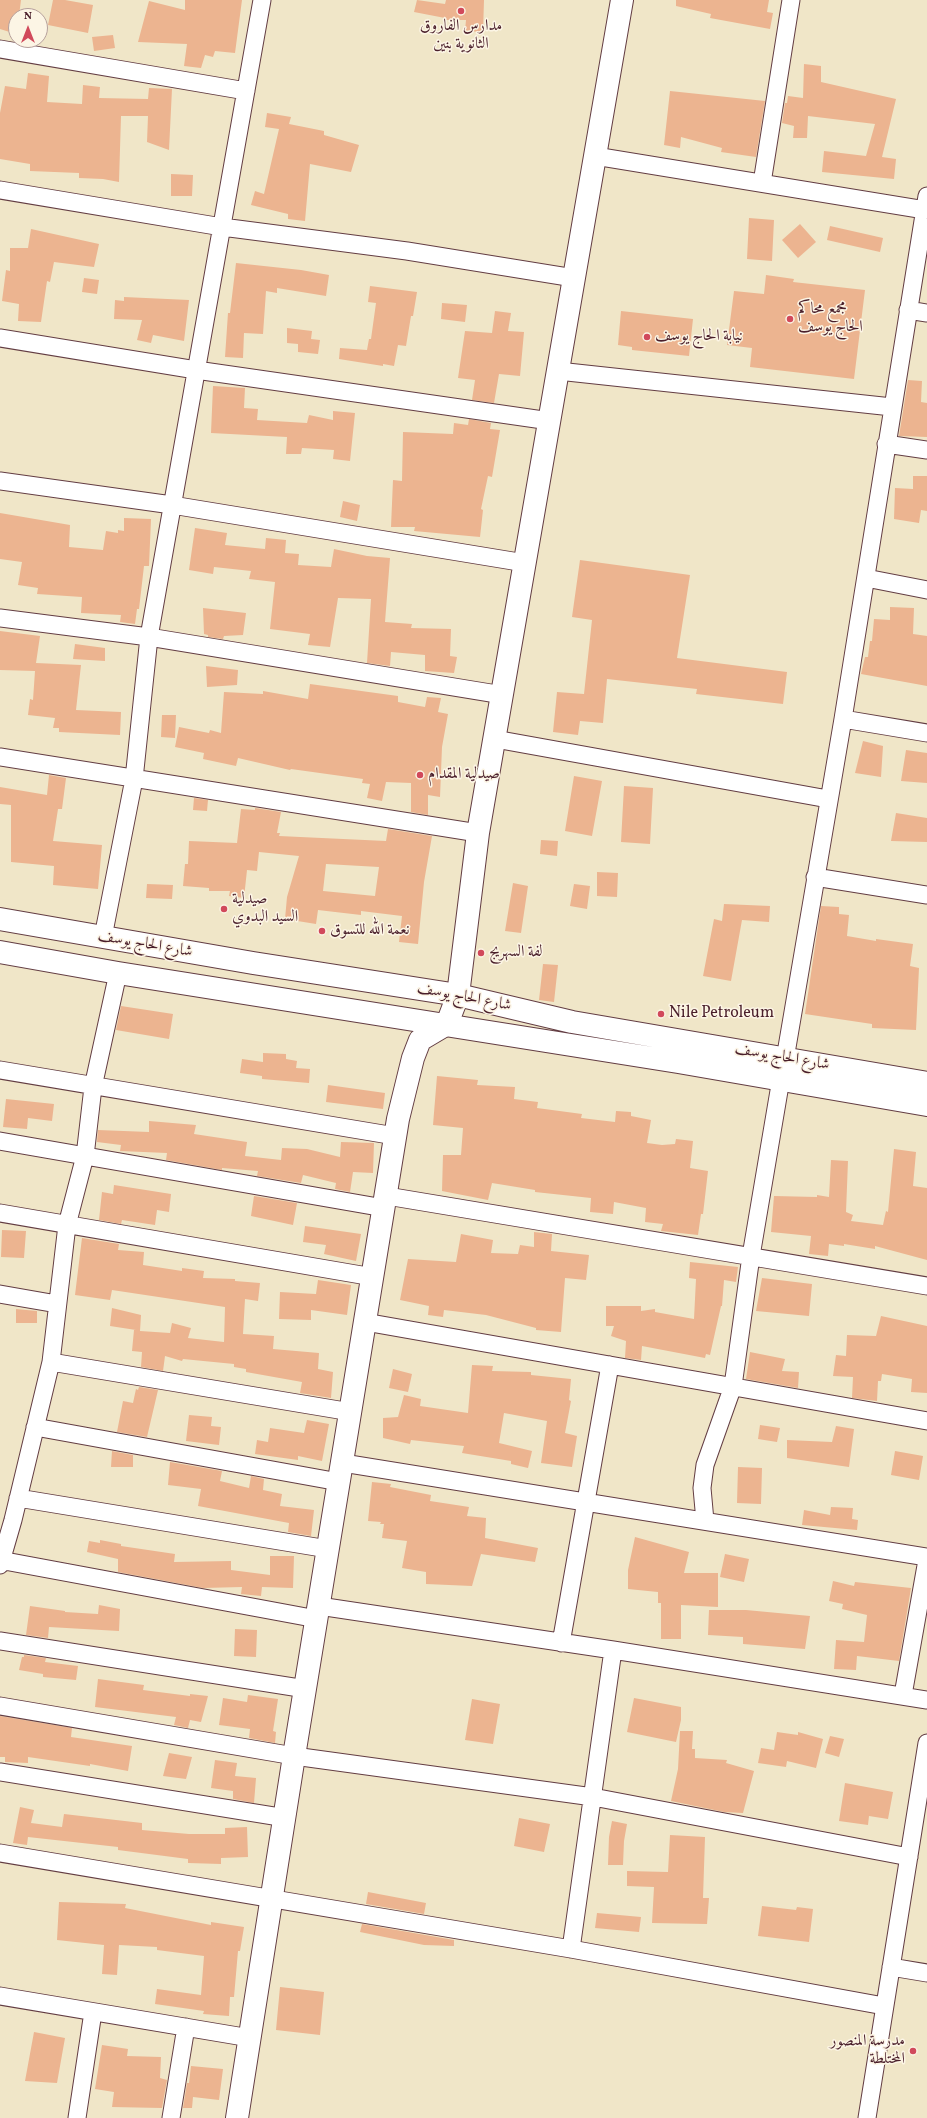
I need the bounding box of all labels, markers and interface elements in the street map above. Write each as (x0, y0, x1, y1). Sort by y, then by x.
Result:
marker: مدارس الفاروق الثانوية بنين (456, 6, 466, 16)
north arrow (8, 8, 48, 48)
text: N (24, 9, 32, 24)
place label: مدارس الفاروق الثانوية بنين (420, 17, 502, 55)
place label: مجمع محاكم الحاج يوسف (798, 300, 863, 338)
marker: مجمع محاكم الحاج يوسف (785, 314, 795, 324)
place label: نيابة الحاج يوسف (655, 327, 743, 347)
marker: نيابة الحاج يوسف (642, 332, 652, 342)
place label: صيدلية المقدام (428, 765, 500, 785)
marker: صيدلية المقدام (415, 770, 425, 780)
place label: صيدلية السيد البدوي (232, 890, 298, 928)
marker: صيدلية السيد البدوي (219, 904, 229, 914)
place label: نعمة الله للتسوق (330, 921, 410, 941)
marker: نعمة الله للتسوق (317, 926, 327, 936)
street label: شارع الحاج يوسف (96, 927, 194, 963)
place label: لفة السهريج (489, 943, 543, 963)
marker: لفة السهريج (476, 948, 486, 958)
street label: شارع الحاج يوسف (415, 979, 513, 1017)
place label: Nile Petroleum (669, 1004, 774, 1024)
marker: Nile Petroleum (656, 1009, 666, 1019)
street label: شارع الحاج يوسف (733, 1040, 831, 1076)
place label: مدرسة المنصور المختلطة (830, 2032, 905, 2070)
marker: مدرسة المنصور المختلطة (908, 2046, 918, 2056)

